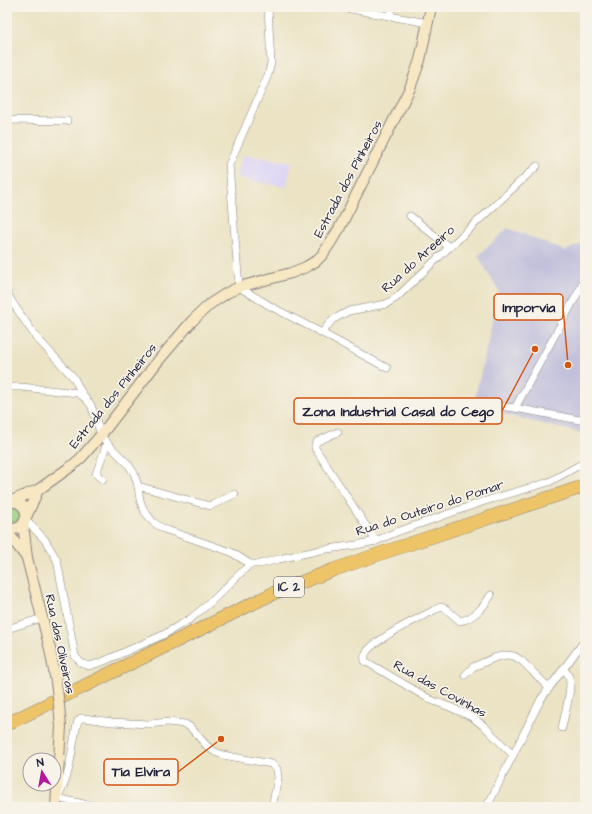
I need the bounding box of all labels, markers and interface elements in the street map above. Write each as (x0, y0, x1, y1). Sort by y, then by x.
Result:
street label: Estrada dos Pinheiros (309, 117, 387, 241)
street label: Rua do Areeiro (377, 221, 459, 297)
callout: Imporvia (494, 294, 563, 320)
text: Imporvia (503, 298, 556, 318)
street label: Estrada dos Pinheiros (65, 339, 161, 452)
callout: Zona Industrial Casal do Cego (294, 398, 502, 424)
text: Zona Industrial Casal do Cego (302, 402, 494, 423)
street label: Rua do Outeiro do Pomar (354, 476, 506, 540)
road number: IC 2 (274, 577, 304, 597)
street label: Rua das Oliveiras (41, 592, 79, 696)
street label: Rua das Covinhas (390, 656, 490, 722)
north arrow (22, 752, 62, 792)
text: N (35, 755, 45, 771)
callout: Tia Elvira (104, 759, 178, 785)
text: Tia Elvira (111, 762, 171, 782)

